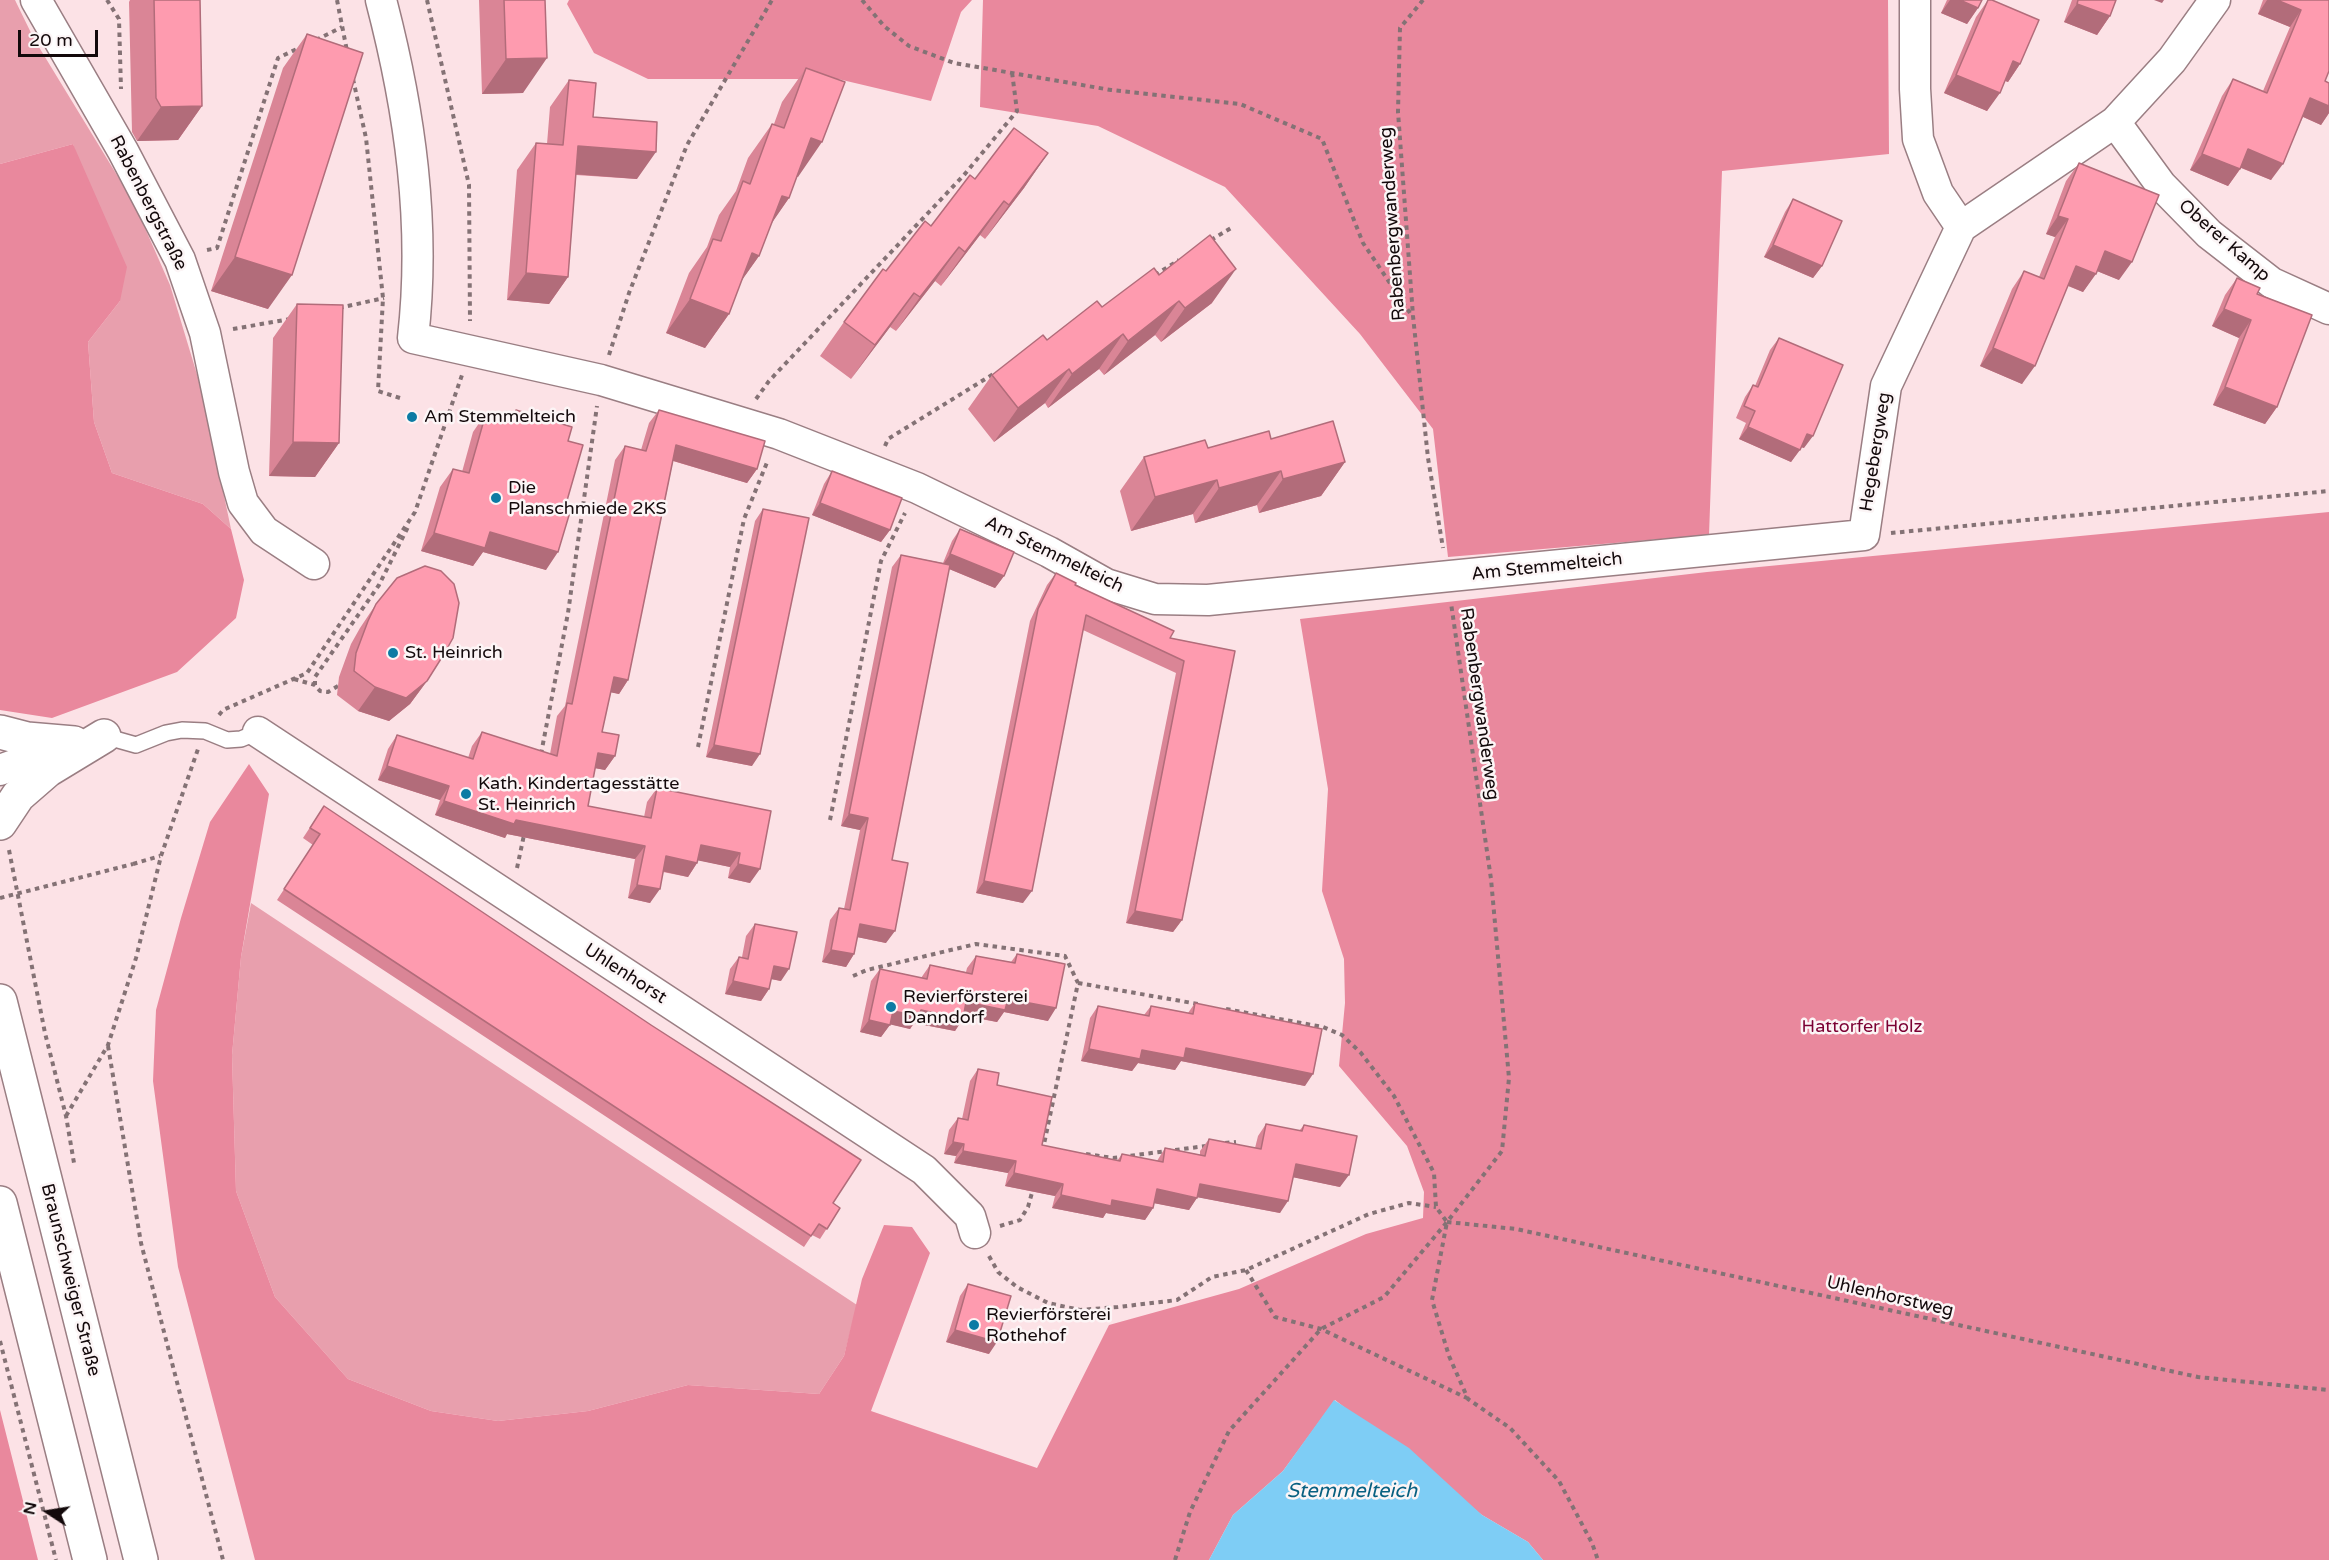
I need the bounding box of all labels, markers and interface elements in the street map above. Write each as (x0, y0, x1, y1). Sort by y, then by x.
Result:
scale bar (21, 18, 100, 56)
text: 20 m (29, 29, 73, 51)
street label: Rabenbergwanderweg (1375, 126, 1411, 322)
street label: Rabenbergstraße (105, 132, 191, 274)
street label: Oberer Kamp (2174, 195, 2274, 287)
street label: Hegebergweg (1856, 391, 1896, 513)
place label: Am Stemmelteich (424, 406, 576, 428)
marker: Am Stemmelteich (405, 410, 419, 424)
place label: Die Planschmiede 2KS (508, 477, 667, 520)
marker: Die Planschmiede 2KS (489, 491, 503, 505)
street label: Am Stemmelteich (981, 512, 1127, 598)
street label: Am Stemmelteich (1470, 548, 1624, 586)
street label: Rabenbergwanderweg (1455, 606, 1503, 802)
place label: St. Heinrich (405, 642, 503, 664)
marker: St. Heinrich (386, 646, 400, 660)
place label: Kath. Kindertagesstätte St. Heinrich (478, 773, 679, 816)
marker: Kath. Kindertagesstätte St. Heinrich (459, 787, 473, 801)
street label: Uhlenhorst (580, 939, 670, 1009)
place label: Revierförsterei Danndorf (903, 986, 1028, 1028)
marker: Revierförsterei Danndorf (884, 1000, 898, 1014)
park label: Hattorfer Holz (1802, 1016, 1922, 1038)
street label: Braunschweiger Straße (36, 1181, 104, 1379)
street label: Uhlenhorstweg (1824, 1272, 1956, 1322)
place label: Revierförsterei Rothehof (986, 1304, 1111, 1346)
marker: Revierförsterei Rothehof (967, 1318, 981, 1332)
water label: Stemmelteich (1287, 1480, 1417, 1504)
north arrow (18, 1482, 78, 1542)
text: N (19, 1500, 42, 1517)

